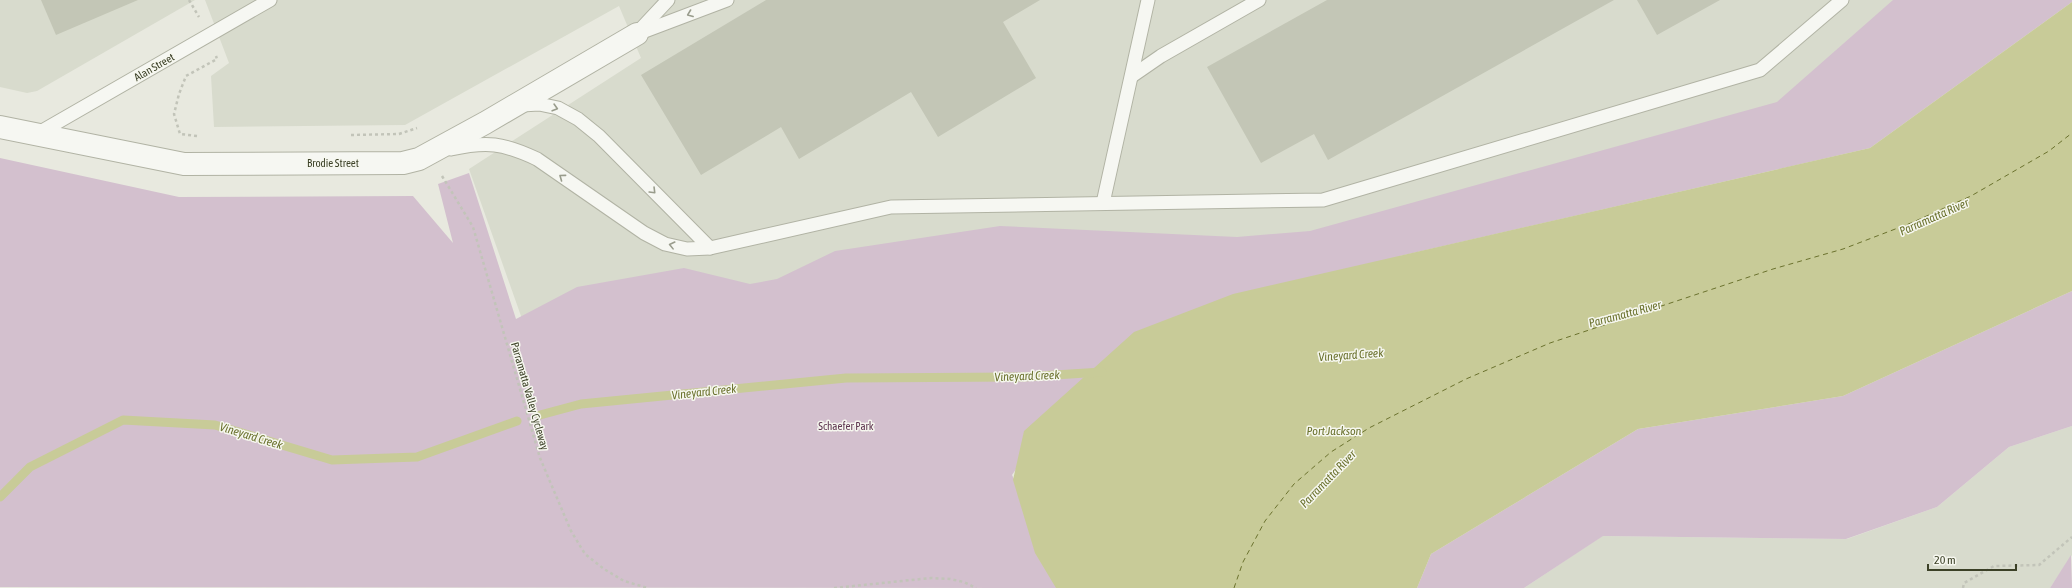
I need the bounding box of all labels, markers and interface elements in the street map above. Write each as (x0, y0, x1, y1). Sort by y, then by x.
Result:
one-way arrow (687, 9, 694, 17)
street label: Alan Street (132, 51, 176, 83)
one-way arrow (551, 103, 558, 112)
street label: Brodie Street (307, 157, 359, 169)
one-way arrow (559, 175, 566, 182)
one-way arrow (648, 186, 656, 194)
water label: Parramatta River (1897, 195, 1971, 239)
one-way arrow (668, 241, 675, 250)
water label: Parramatta River (1587, 297, 1663, 330)
street label: Parramatta Valley Cycleway (509, 341, 551, 452)
water label: Vineyard Creek (1318, 346, 1385, 364)
water label: Vineyard Creek (994, 368, 1061, 384)
water label: Vineyard Creek (671, 382, 738, 402)
water label: Vineyard Creek (218, 420, 285, 452)
park label: Schaefer Park (818, 420, 874, 432)
water label: Port Jackson (1307, 424, 1362, 438)
water label: Parramatta River (1297, 447, 1359, 511)
scale bar (1928, 546, 2016, 572)
text: 20 m (1934, 553, 1956, 567)

